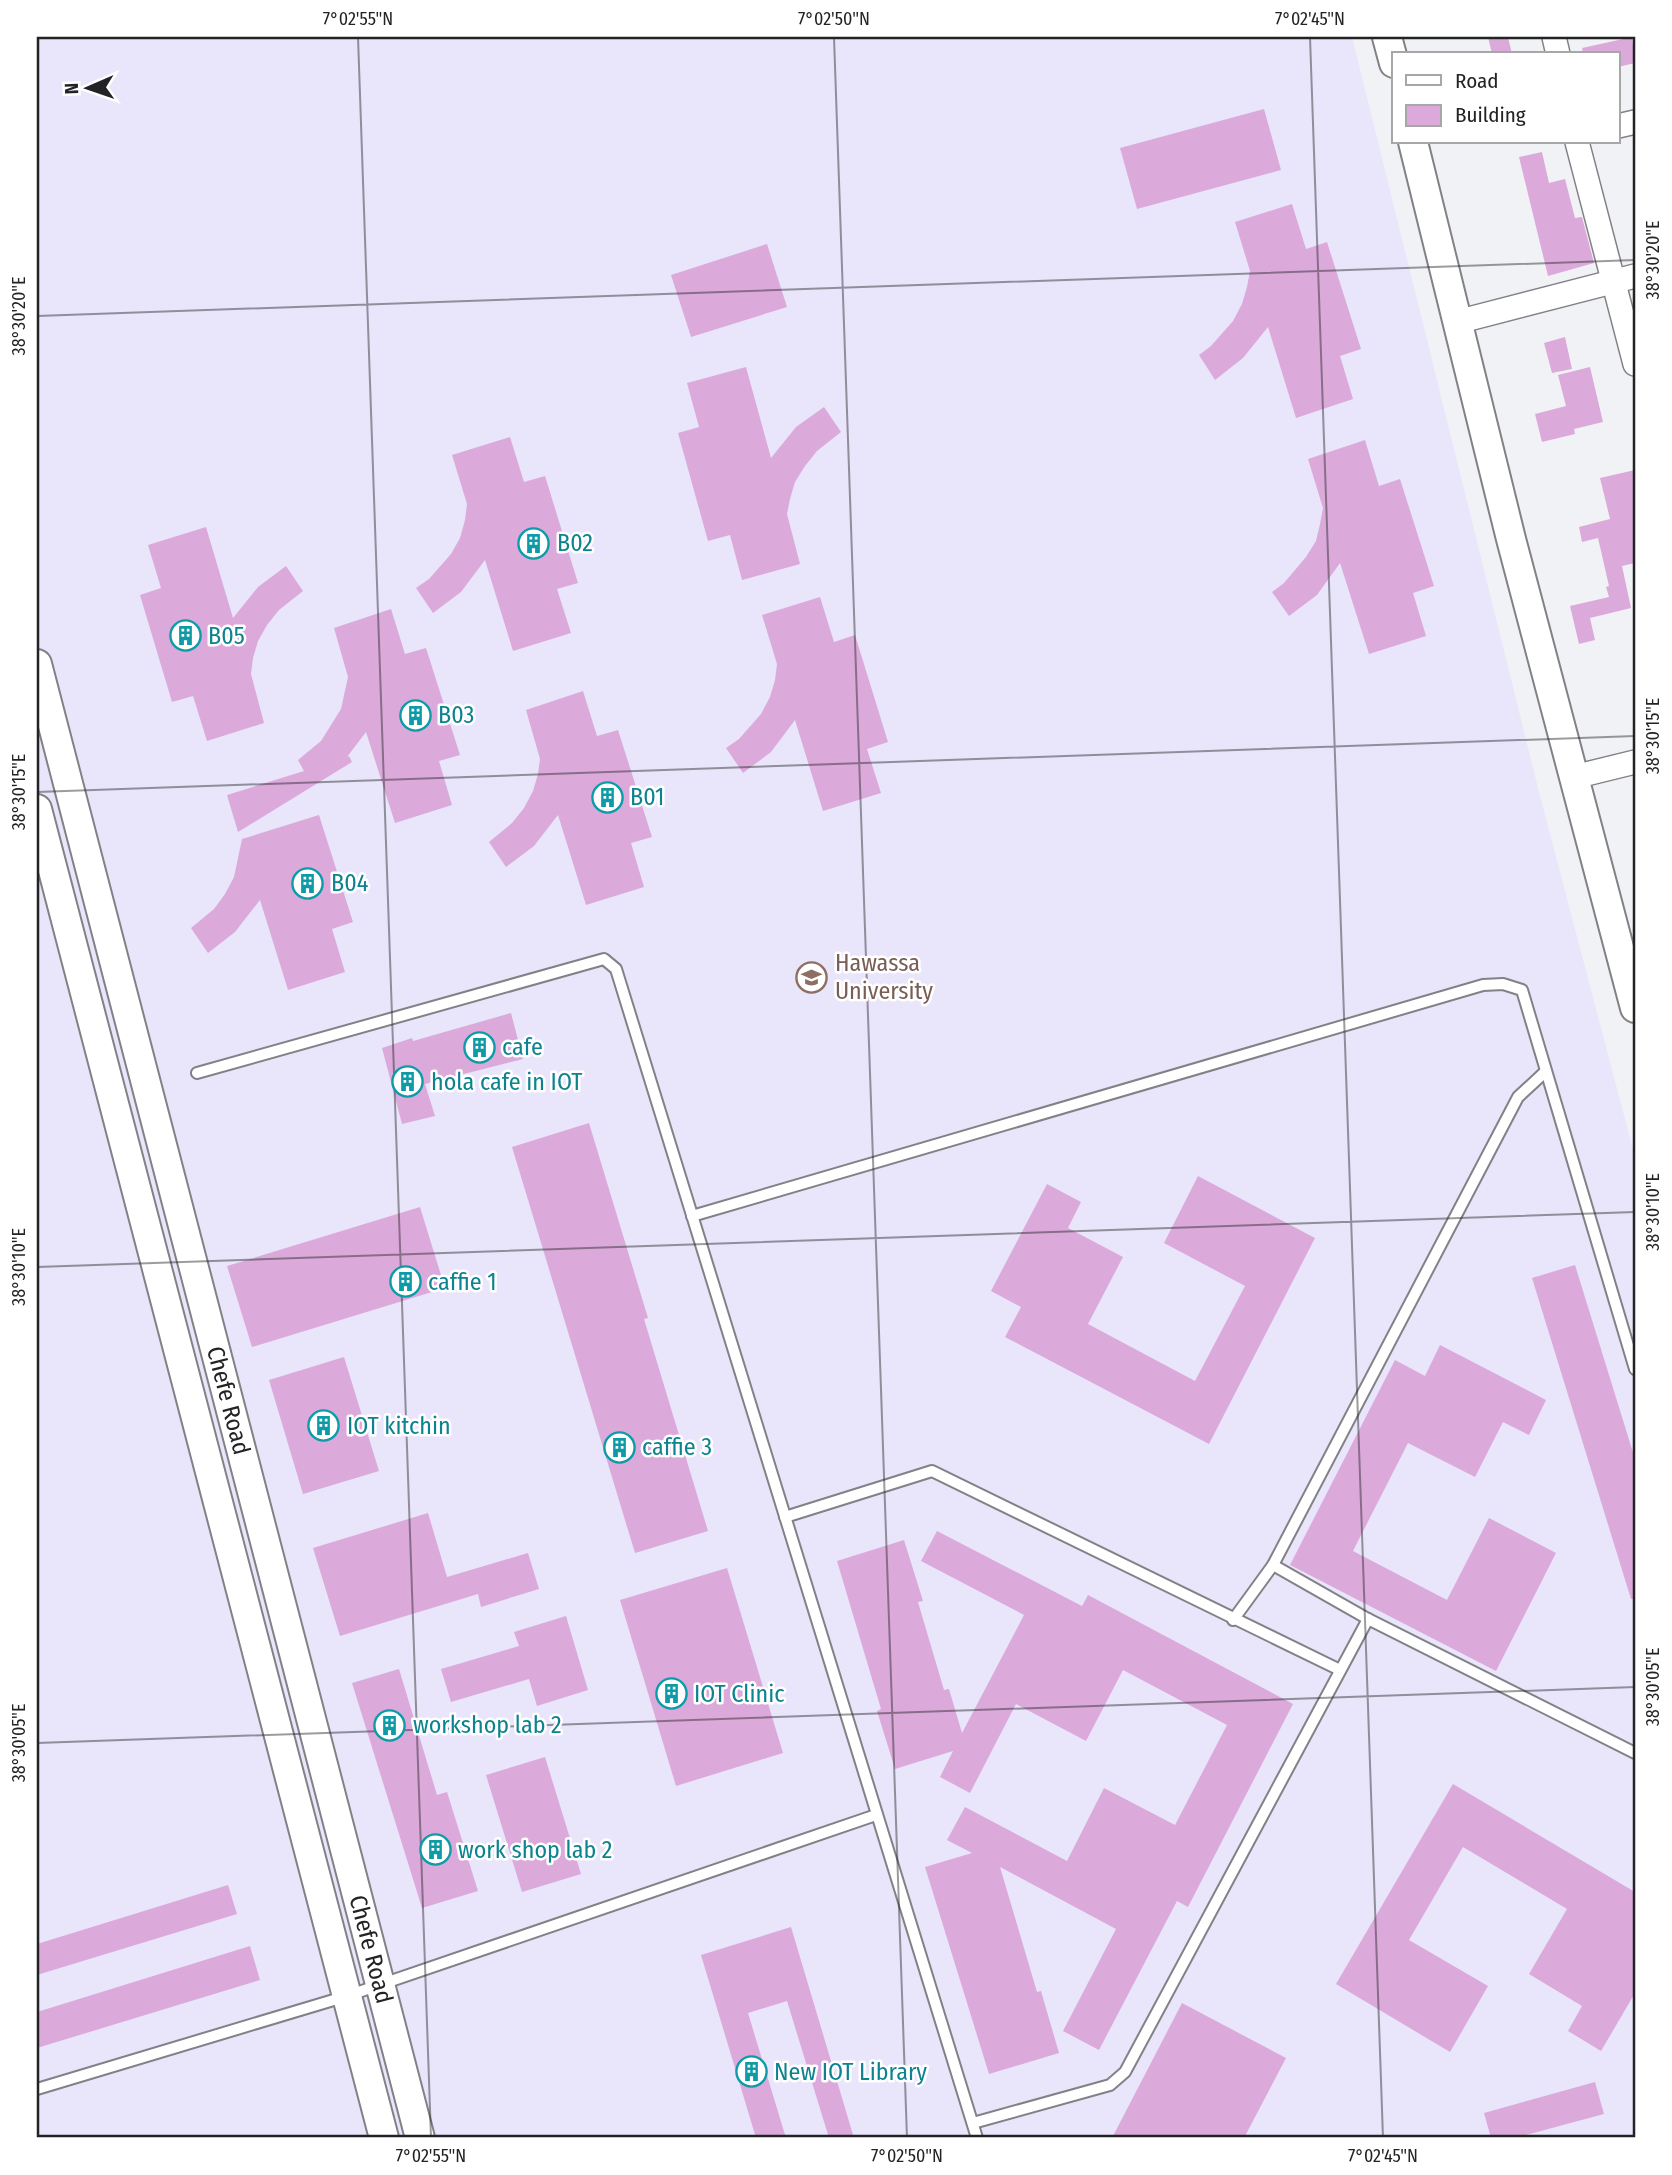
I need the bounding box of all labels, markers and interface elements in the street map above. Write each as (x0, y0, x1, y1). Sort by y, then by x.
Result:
text: 7°02'55"N (323, 8, 393, 30)
text: 7°02'50"N (798, 8, 870, 30)
text: 7°02'45"N (1275, 8, 1345, 30)
north arrow (52, 52, 122, 122)
legend (1392, 52, 1620, 144)
text: Road (1455, 68, 1499, 94)
text: N (60, 82, 83, 95)
text: Building (1455, 102, 1526, 128)
text: 38°30'20"E (1642, 221, 1664, 299)
text: 38°30'20"E (8, 277, 30, 355)
building icon: B02 (517, 526, 551, 560)
place label: B02 (557, 529, 593, 557)
building icon: B05 (168, 619, 202, 653)
place label: B05 (208, 622, 245, 650)
building icon: B03 (398, 698, 432, 732)
text: 38°30'15"E (1642, 698, 1664, 774)
place label: B03 (438, 701, 474, 729)
text: 38°30'15"E (8, 754, 30, 830)
building icon: B01 (590, 780, 624, 814)
place label: B01 (630, 783, 664, 811)
building icon: B04 (291, 866, 325, 900)
place label: B04 (331, 869, 368, 897)
place label: Hawassa University (835, 949, 933, 1005)
school or university icon: Hawassa University (795, 960, 829, 994)
building icon: cafe (462, 1030, 496, 1064)
place label: cafe (502, 1033, 543, 1061)
building icon: hola cafe in IOT (391, 1065, 425, 1099)
place label: hola cafe in IOT (431, 1068, 582, 1096)
text: 38°30'10"E (1642, 1173, 1664, 1251)
text: 38°30'10"E (8, 1228, 30, 1306)
building icon: caffie 1 (388, 1265, 422, 1299)
place label: caffie 1 (428, 1268, 497, 1296)
street label: Chefe Road (201, 1343, 256, 1458)
building icon: IOT kitchin (307, 1409, 341, 1443)
place label: IOT kitchin (347, 1412, 451, 1440)
building icon: caffie 3 (602, 1430, 636, 1464)
place label: caffie 3 (642, 1433, 712, 1461)
text: 38°30'05"E (1642, 1648, 1664, 1726)
building icon: IOT Clinic (654, 1677, 688, 1711)
place label: IOT Clinic (694, 1680, 785, 1708)
text: 38°30'05"E (8, 1704, 30, 1782)
building icon: workshop lab 2 (373, 1708, 407, 1742)
place label: workshop lab 2 (413, 1711, 562, 1739)
building icon: work shop lab 2 (418, 1833, 452, 1867)
place label: work shop lab 2 (458, 1836, 612, 1864)
street label: Chefe Road (343, 1892, 398, 2006)
building icon: New IOT Library (734, 2055, 768, 2089)
place label: New IOT Library (774, 2058, 927, 2086)
text: 7°02'55"N (396, 2145, 466, 2167)
text: 7°02'50"N (871, 2145, 943, 2167)
text: 7°02'45"N (1348, 2145, 1418, 2167)

